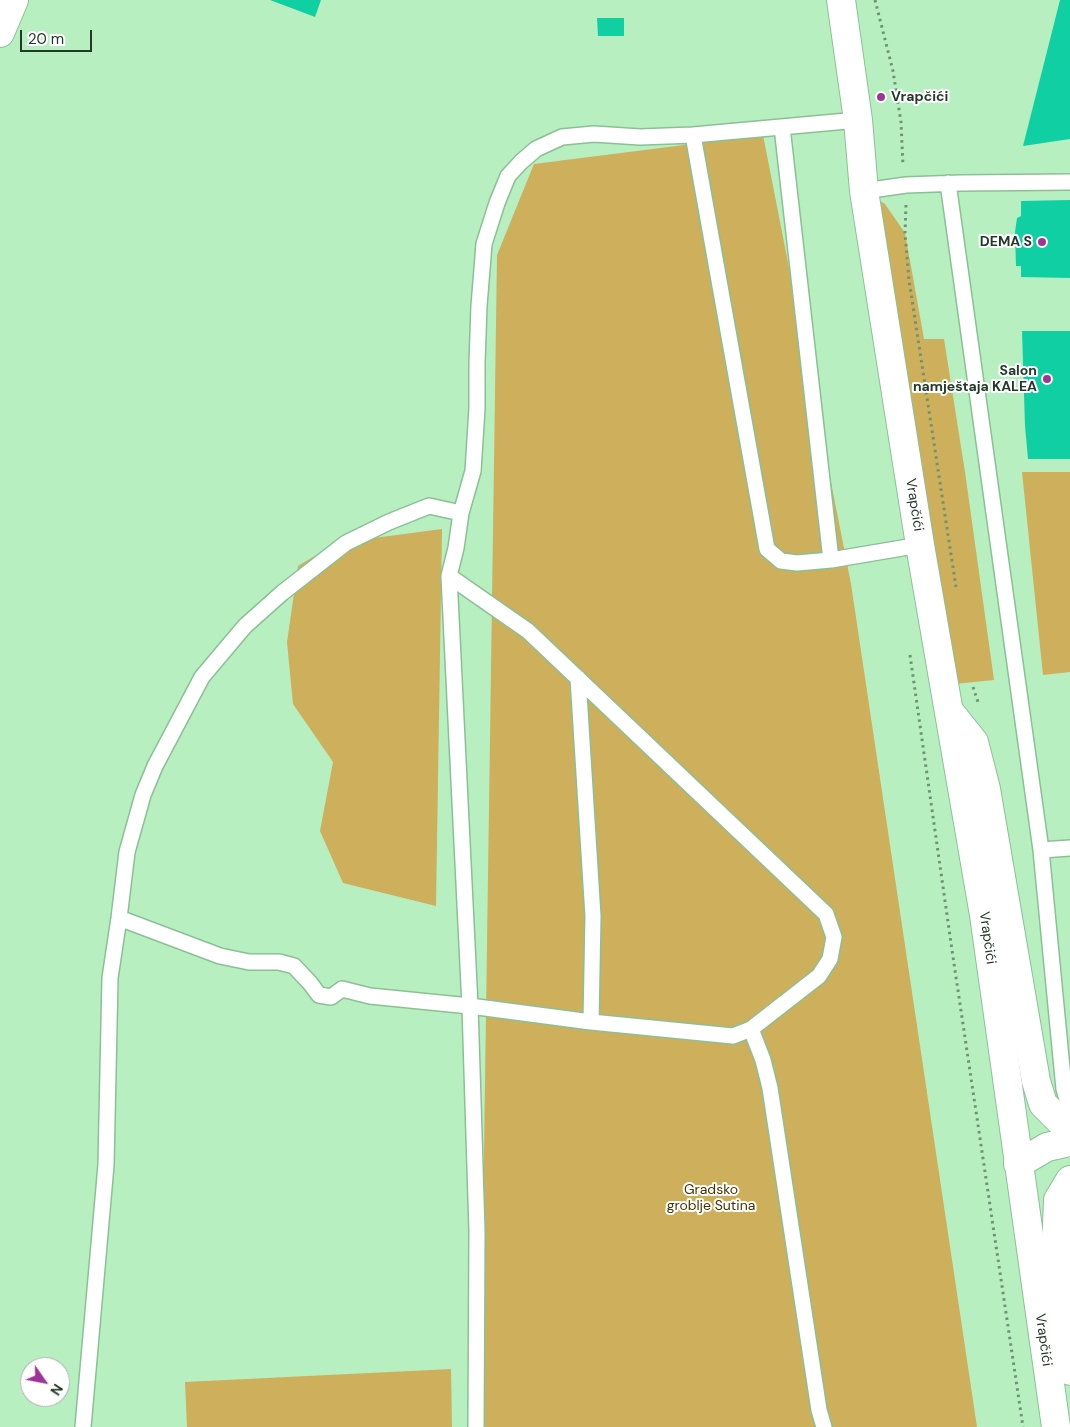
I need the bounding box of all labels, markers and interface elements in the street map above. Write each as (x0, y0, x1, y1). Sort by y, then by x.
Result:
scale bar (22, 20, 95, 52)
text: 20 m (28, 29, 64, 49)
place label: Vrapčići (891, 89, 948, 105)
marker: Vrapčići (875, 91, 887, 103)
place label: DEMA S (980, 234, 1032, 250)
marker: DEMA S (1036, 236, 1048, 248)
place label: Salon namještaja KALEA (913, 363, 1037, 396)
marker: Salon namještaja KALEA (1041, 373, 1053, 385)
street label: Vrapčići (902, 477, 926, 533)
street label: Vrapčići (975, 910, 999, 966)
park label: Gradsko groblje Sutina (667, 1182, 755, 1214)
street label: Vrapčići (1031, 1312, 1055, 1368)
north arrow (20, 1357, 70, 1407)
text: N (46, 1380, 67, 1399)

